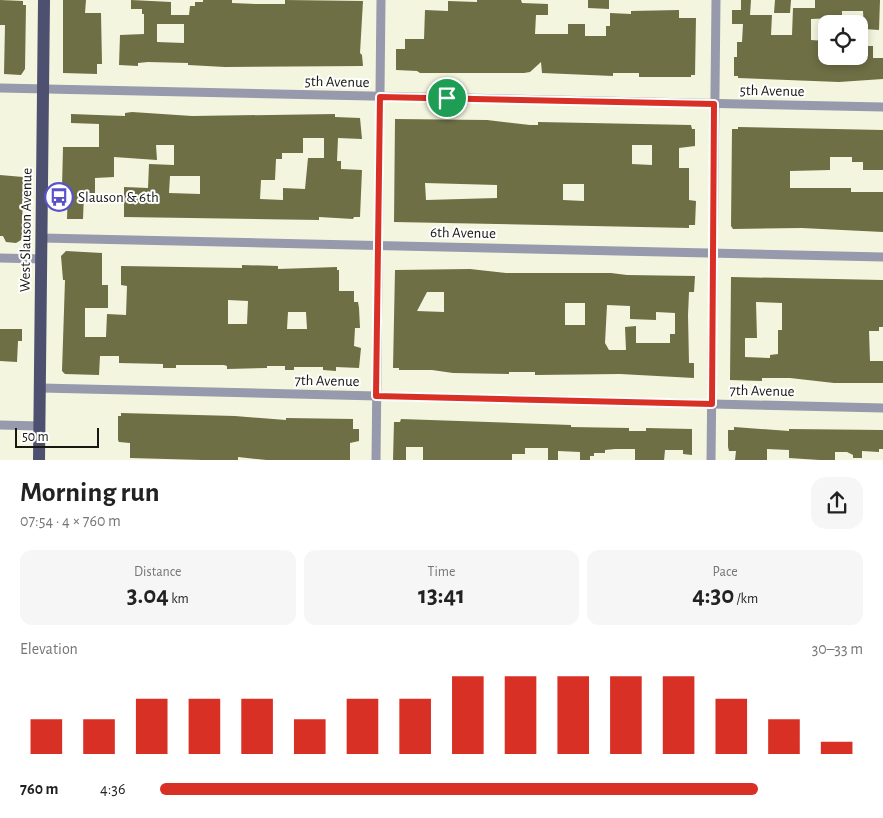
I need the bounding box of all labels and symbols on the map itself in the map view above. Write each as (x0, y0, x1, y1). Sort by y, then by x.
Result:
street label: 5th Avenue (304, 74, 370, 90)
pin (426, 77, 468, 119)
street label: 5th Avenue (739, 83, 805, 99)
street label: West Slauson Avenue (17, 168, 35, 292)
bus stop icon: Slauson & 6th (44, 182, 74, 212)
place label: Slauson & 6th (78, 190, 159, 205)
street label: 6th Avenue (430, 225, 496, 241)
street label: 7th Avenue (294, 373, 360, 389)
street label: 7th Avenue (729, 383, 795, 399)
scale bar (15, 426, 99, 449)

